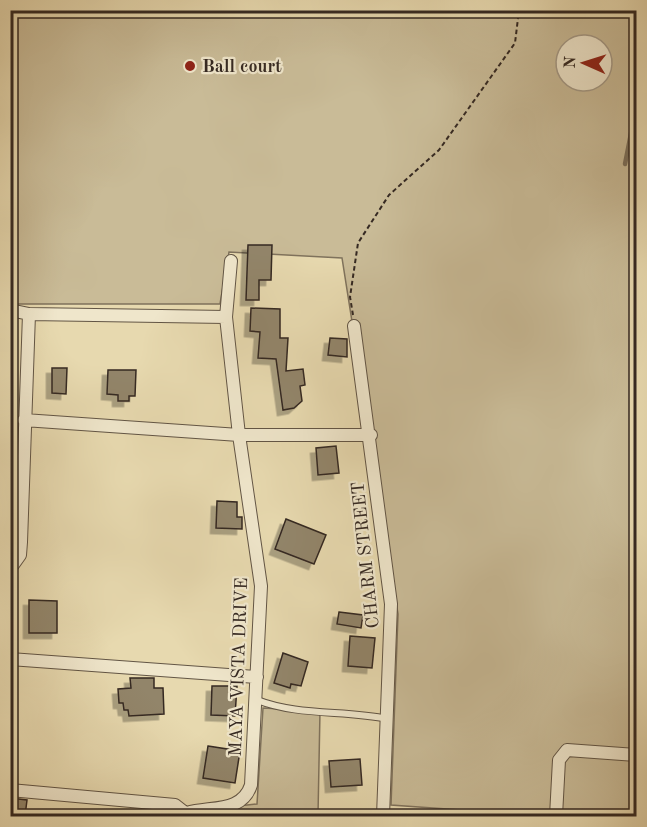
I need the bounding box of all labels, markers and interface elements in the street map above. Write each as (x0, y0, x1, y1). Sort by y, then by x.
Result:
north arrow (554, 33, 614, 93)
text: N (563, 55, 579, 69)
place label: Ball court (202, 58, 282, 76)
marker: Ball court (183, 59, 197, 73)
street label: CHARM STREET (349, 481, 383, 629)
street label: MAYA VISTA DRIVE (227, 577, 251, 757)

